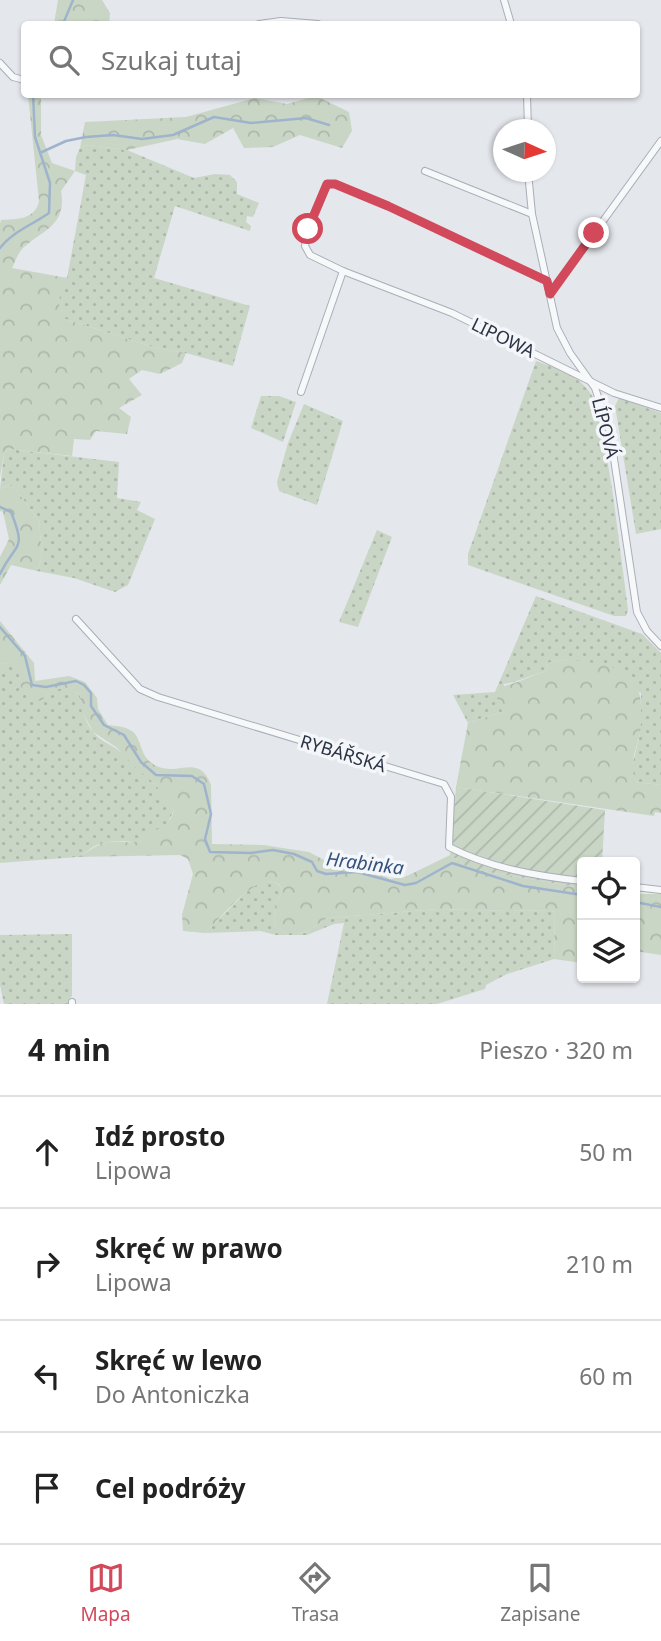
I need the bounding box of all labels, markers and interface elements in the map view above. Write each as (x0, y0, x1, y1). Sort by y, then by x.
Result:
search box (21, 21, 640, 98)
icon: search (45, 41, 83, 79)
text: Szukaj tutaj (101, 42, 242, 78)
north arrow (493, 119, 556, 182)
route start (292, 213, 323, 244)
route end (578, 217, 609, 248)
street label: LIPOWA (468, 311, 540, 363)
street label: LÍPOVÁ (587, 395, 625, 461)
street label: RYBÁŘSKÁ (298, 729, 389, 778)
water label: Hrabinka (325, 845, 405, 881)
map controls (577, 857, 640, 983)
button: locate (577, 857, 640, 920)
button: layers (577, 920, 640, 983)
text: 4 min (28, 1029, 111, 1070)
text: Pieszo · 320 m (479, 1034, 633, 1066)
text: Idź prosto (95, 1118, 226, 1154)
icon: ahead (28, 1133, 66, 1171)
text: 50 m (579, 1136, 633, 1168)
text: Lipowa (95, 1154, 172, 1186)
text: Skręć w prawo (95, 1230, 283, 1266)
icon: right (28, 1245, 66, 1283)
text: 210 m (566, 1248, 633, 1280)
text: Lipowa (95, 1266, 172, 1298)
text: Skręć w lewo (95, 1342, 262, 1378)
icon: left (28, 1357, 66, 1395)
text: 60 m (579, 1360, 633, 1392)
text: Do Antoniczka (95, 1378, 250, 1410)
icon: arrive (28, 1469, 66, 1507)
text: Cel podróży (95, 1470, 246, 1506)
tab: Mapa (80, 1559, 131, 1627)
tab: Trasa (292, 1559, 339, 1627)
tab: Zapisane (500, 1559, 580, 1627)

